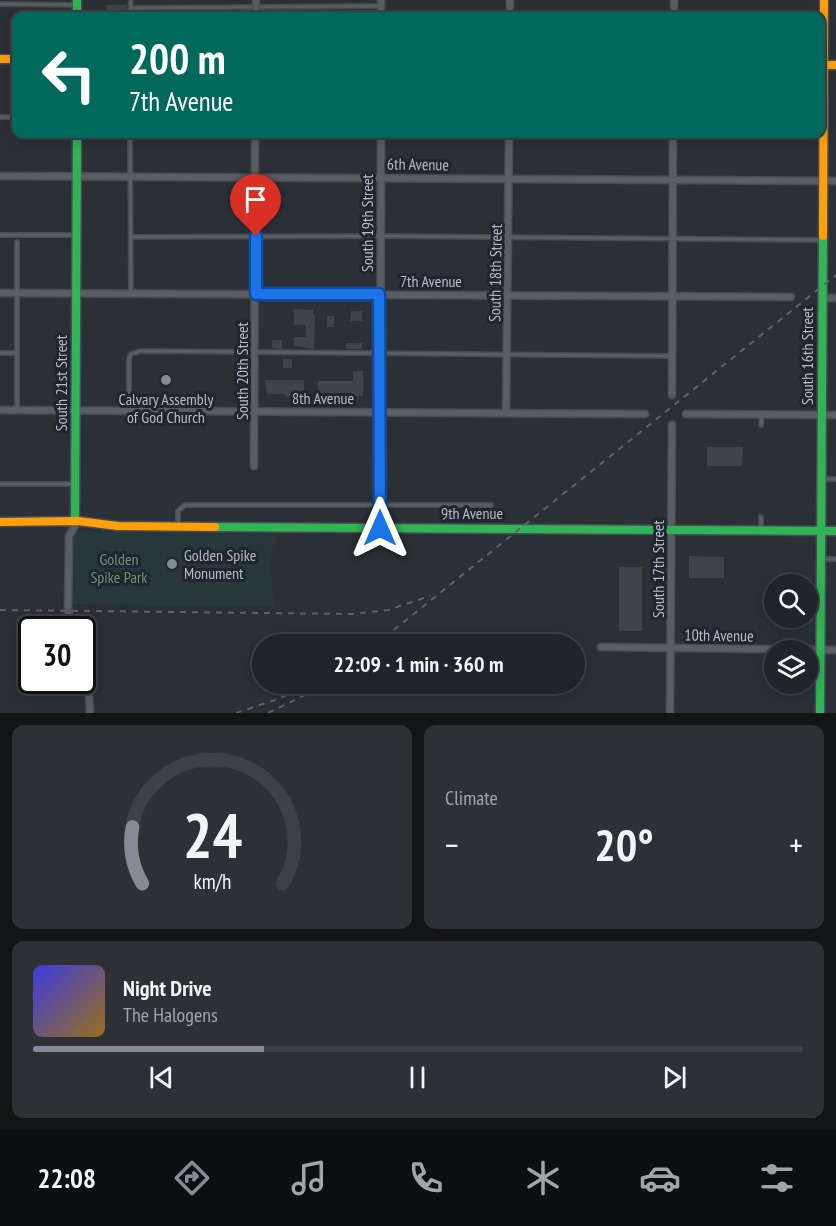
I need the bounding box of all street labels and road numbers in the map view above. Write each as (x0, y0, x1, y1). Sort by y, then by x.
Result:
street label: 6th Avenue (387, 153, 449, 175)
street label: South 19th Street (357, 173, 377, 272)
street label: South 18th Street (484, 223, 506, 322)
street label: 7th Avenue (400, 271, 462, 291)
street label: South 16th Street (797, 306, 817, 405)
street label: South 20th Street (232, 321, 252, 420)
street label: South 21st Street (51, 334, 71, 431)
street label: 8th Avenue (292, 388, 354, 408)
street label: 9th Avenue (441, 503, 503, 523)
street label: South 17th Street (648, 520, 668, 618)
street label: 10th Avenue (684, 624, 754, 646)

